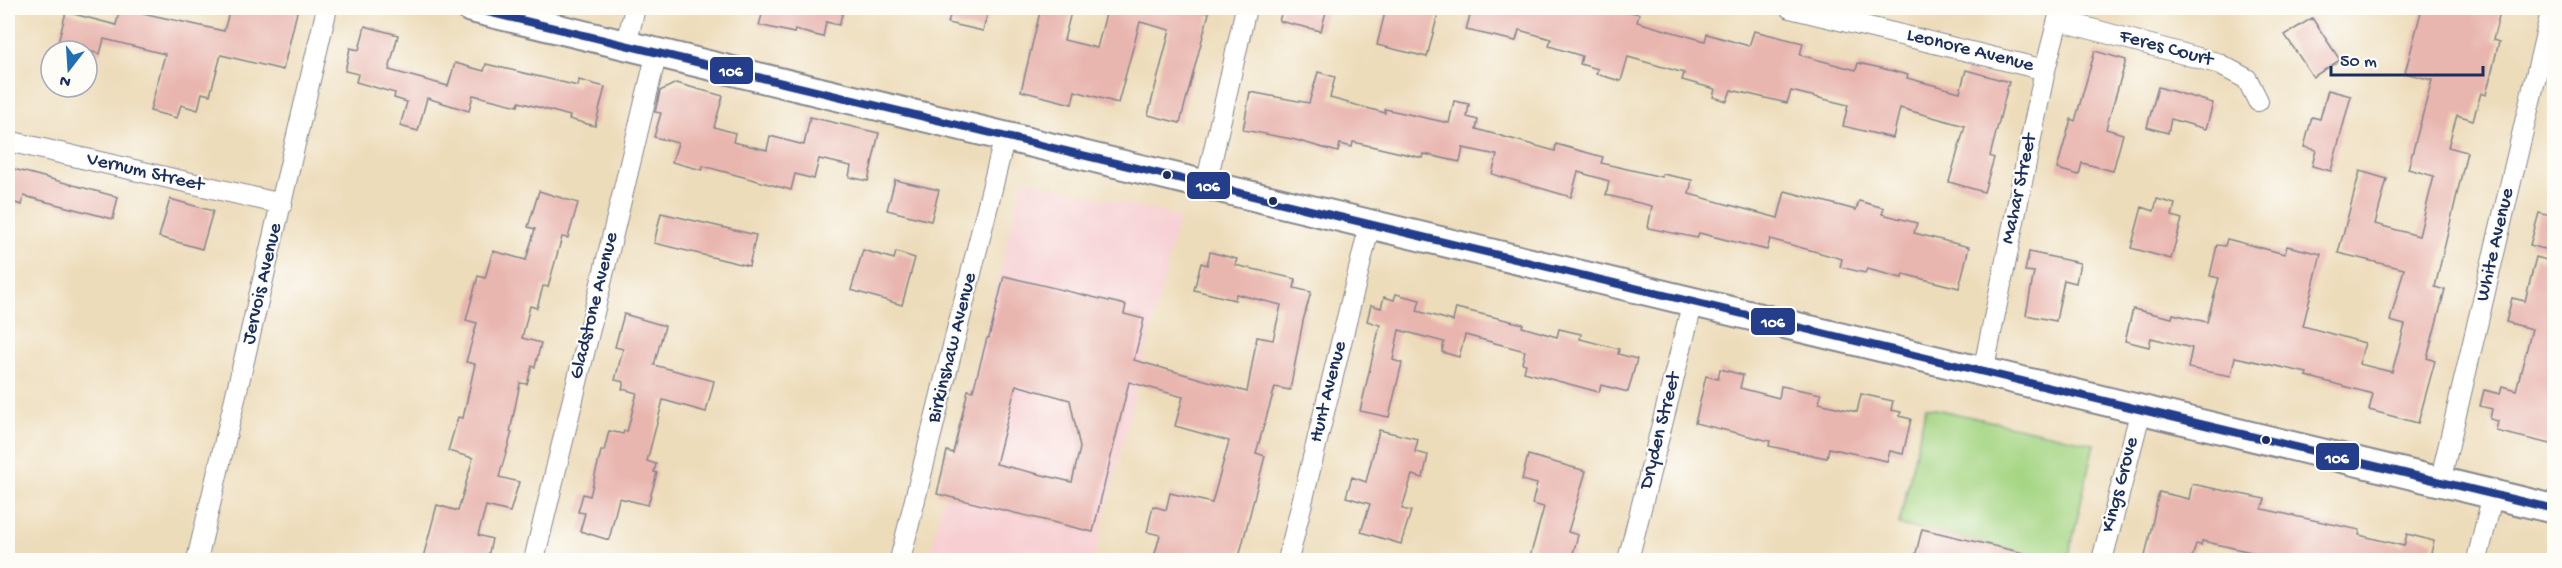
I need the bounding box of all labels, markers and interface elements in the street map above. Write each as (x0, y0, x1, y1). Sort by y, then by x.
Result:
street label: Leonore Avenue (1904, 24, 2037, 78)
street label: Feres Court (2116, 25, 2217, 73)
north arrow (39, 39, 99, 99)
scale bar (2331, 39, 2482, 77)
text: 50 m (2340, 52, 2377, 73)
line badge: 106 (709, 56, 754, 85)
text: 106 (718, 64, 744, 83)
text: N (57, 69, 73, 91)
street label: Mahar Street (1997, 130, 2043, 246)
street label: Vernum Street (83, 148, 208, 198)
unlabelled marker (1161, 169, 1173, 181)
line badge: 106 (1186, 171, 1231, 200)
text: 106 (1195, 179, 1221, 198)
street label: White Avenue (2472, 186, 2520, 304)
unlabelled marker (1267, 195, 1279, 207)
street label: Jervois Avenue (238, 220, 288, 347)
street label: Gladstone Avenue (566, 230, 625, 382)
street label: Birkinshaw Avenue (923, 270, 983, 426)
line badge: 106 (1750, 307, 1796, 336)
text: 106 (1760, 315, 1786, 334)
street label: Hunt Avenue (1305, 338, 1353, 445)
street label: Dryden Street (1635, 368, 1687, 494)
street label: Kings Grove (2097, 434, 2145, 535)
unlabelled marker (2260, 434, 2272, 446)
line badge: 106 (2315, 442, 2360, 471)
text: 106 (2324, 451, 2350, 470)

